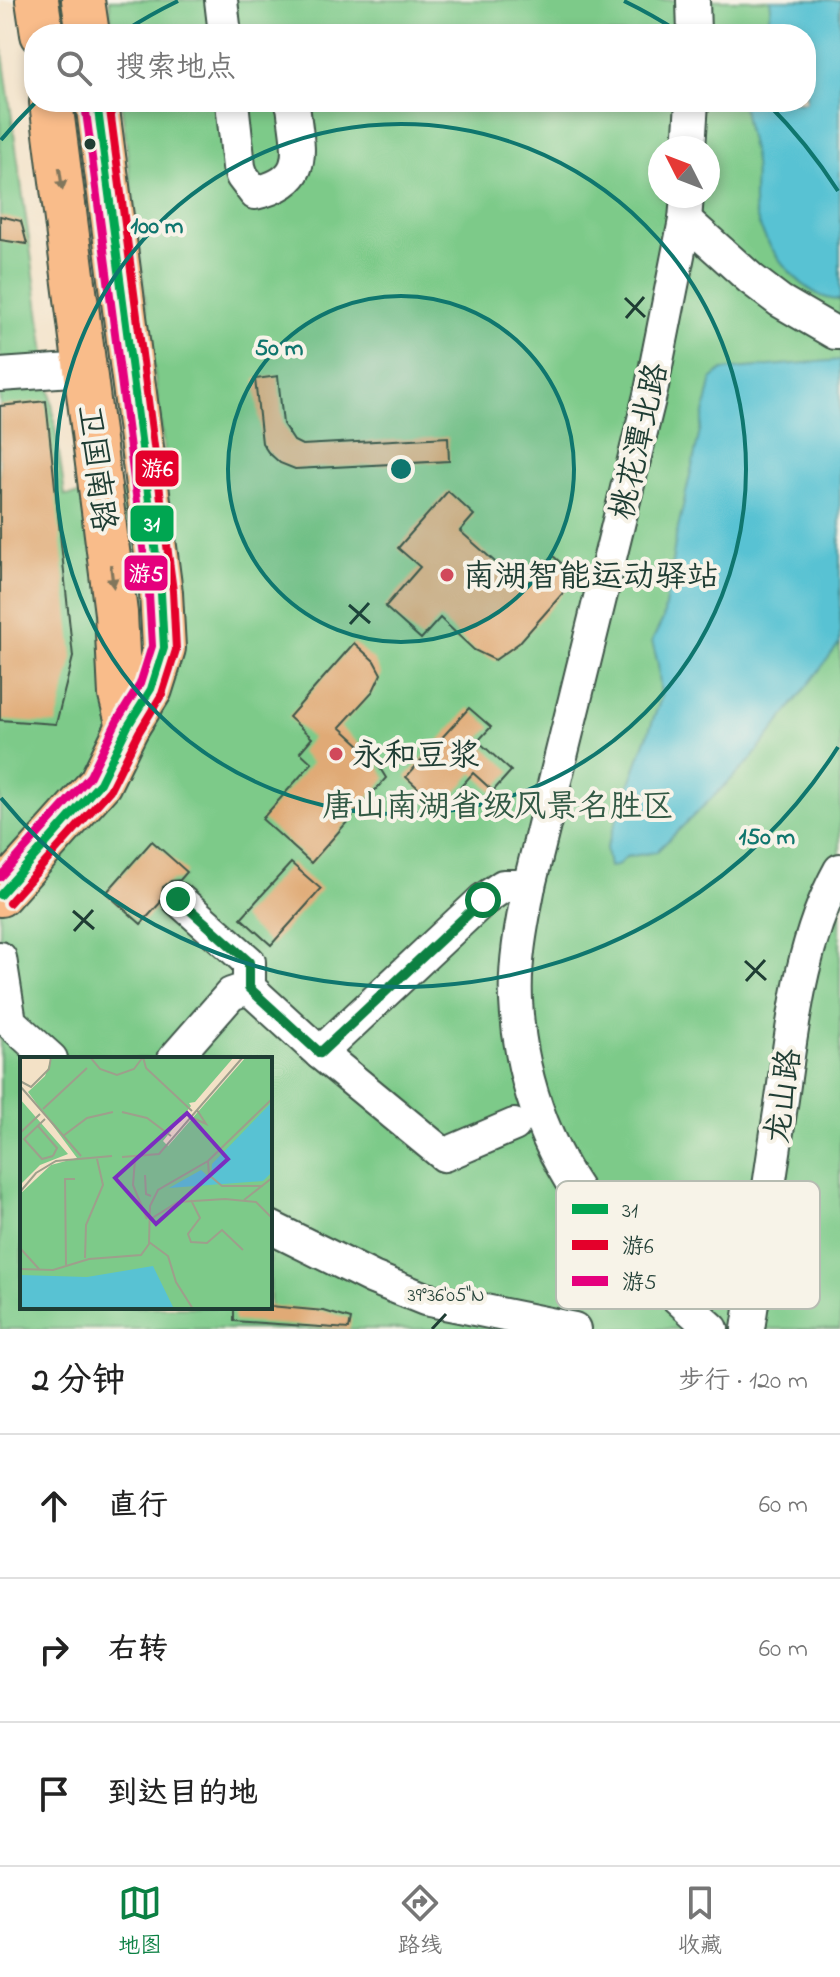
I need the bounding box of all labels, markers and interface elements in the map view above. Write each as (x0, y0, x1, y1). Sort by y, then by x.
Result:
search box (24, 24, 816, 112)
icon: search (52, 46, 96, 90)
text: 搜索地点 (116, 47, 236, 91)
unlabelled marker (82, 136, 98, 152)
north arrow (648, 136, 720, 208)
one-way arrow (55, 167, 68, 192)
text: 100 m (131, 210, 184, 245)
text: 50 m (255, 332, 304, 367)
street label: 桃花潭北路 (601, 359, 682, 525)
street label: 卫国南路 (63, 402, 126, 535)
line badge: 游6 (134, 449, 180, 488)
text: 游6 (141, 455, 173, 487)
centre of rings (387, 455, 415, 483)
line badge: 31 (129, 504, 175, 543)
text: 31 (143, 510, 160, 542)
line badge: 游5 (123, 554, 169, 592)
place label: 南湖智能运动驿站 (463, 555, 719, 602)
text: 游5 (129, 560, 164, 592)
one-way arrow (106, 564, 119, 589)
marker: 南湖智能运动驿站 (438, 566, 456, 584)
place label: 永和豆浆 (352, 734, 480, 781)
marker: 永和豆浆 (327, 745, 345, 763)
park label: 唐山南湖省级风景名胜区 (322, 785, 674, 832)
text: 150 m (739, 821, 796, 856)
route end (160, 881, 196, 917)
route start (465, 882, 501, 918)
street label: 龙山路 (756, 1046, 815, 1147)
inset map (20, 1057, 272, 1309)
legend (556, 1181, 820, 1309)
text: 31 (622, 1196, 638, 1228)
text: 游6 (622, 1232, 654, 1264)
text: 游5 (622, 1268, 657, 1300)
text: 39°36'05"N (407, 1282, 485, 1311)
text: 2 分钟 (32, 1357, 125, 1407)
text: 步行 · 120 m (678, 1363, 808, 1401)
icon: ahead (32, 1484, 76, 1528)
text: 直行 (108, 1485, 168, 1529)
text: 60 m (759, 1487, 808, 1525)
icon: right (32, 1628, 76, 1672)
text: 右转 (108, 1629, 168, 1673)
text: 60 m (759, 1631, 808, 1669)
icon: arrive (32, 1772, 76, 1816)
text: 到达目的地 (108, 1773, 258, 1817)
tab: 地图 (118, 1881, 162, 1963)
tab: 路线 (398, 1881, 442, 1963)
tab: 收藏 (678, 1881, 722, 1963)

